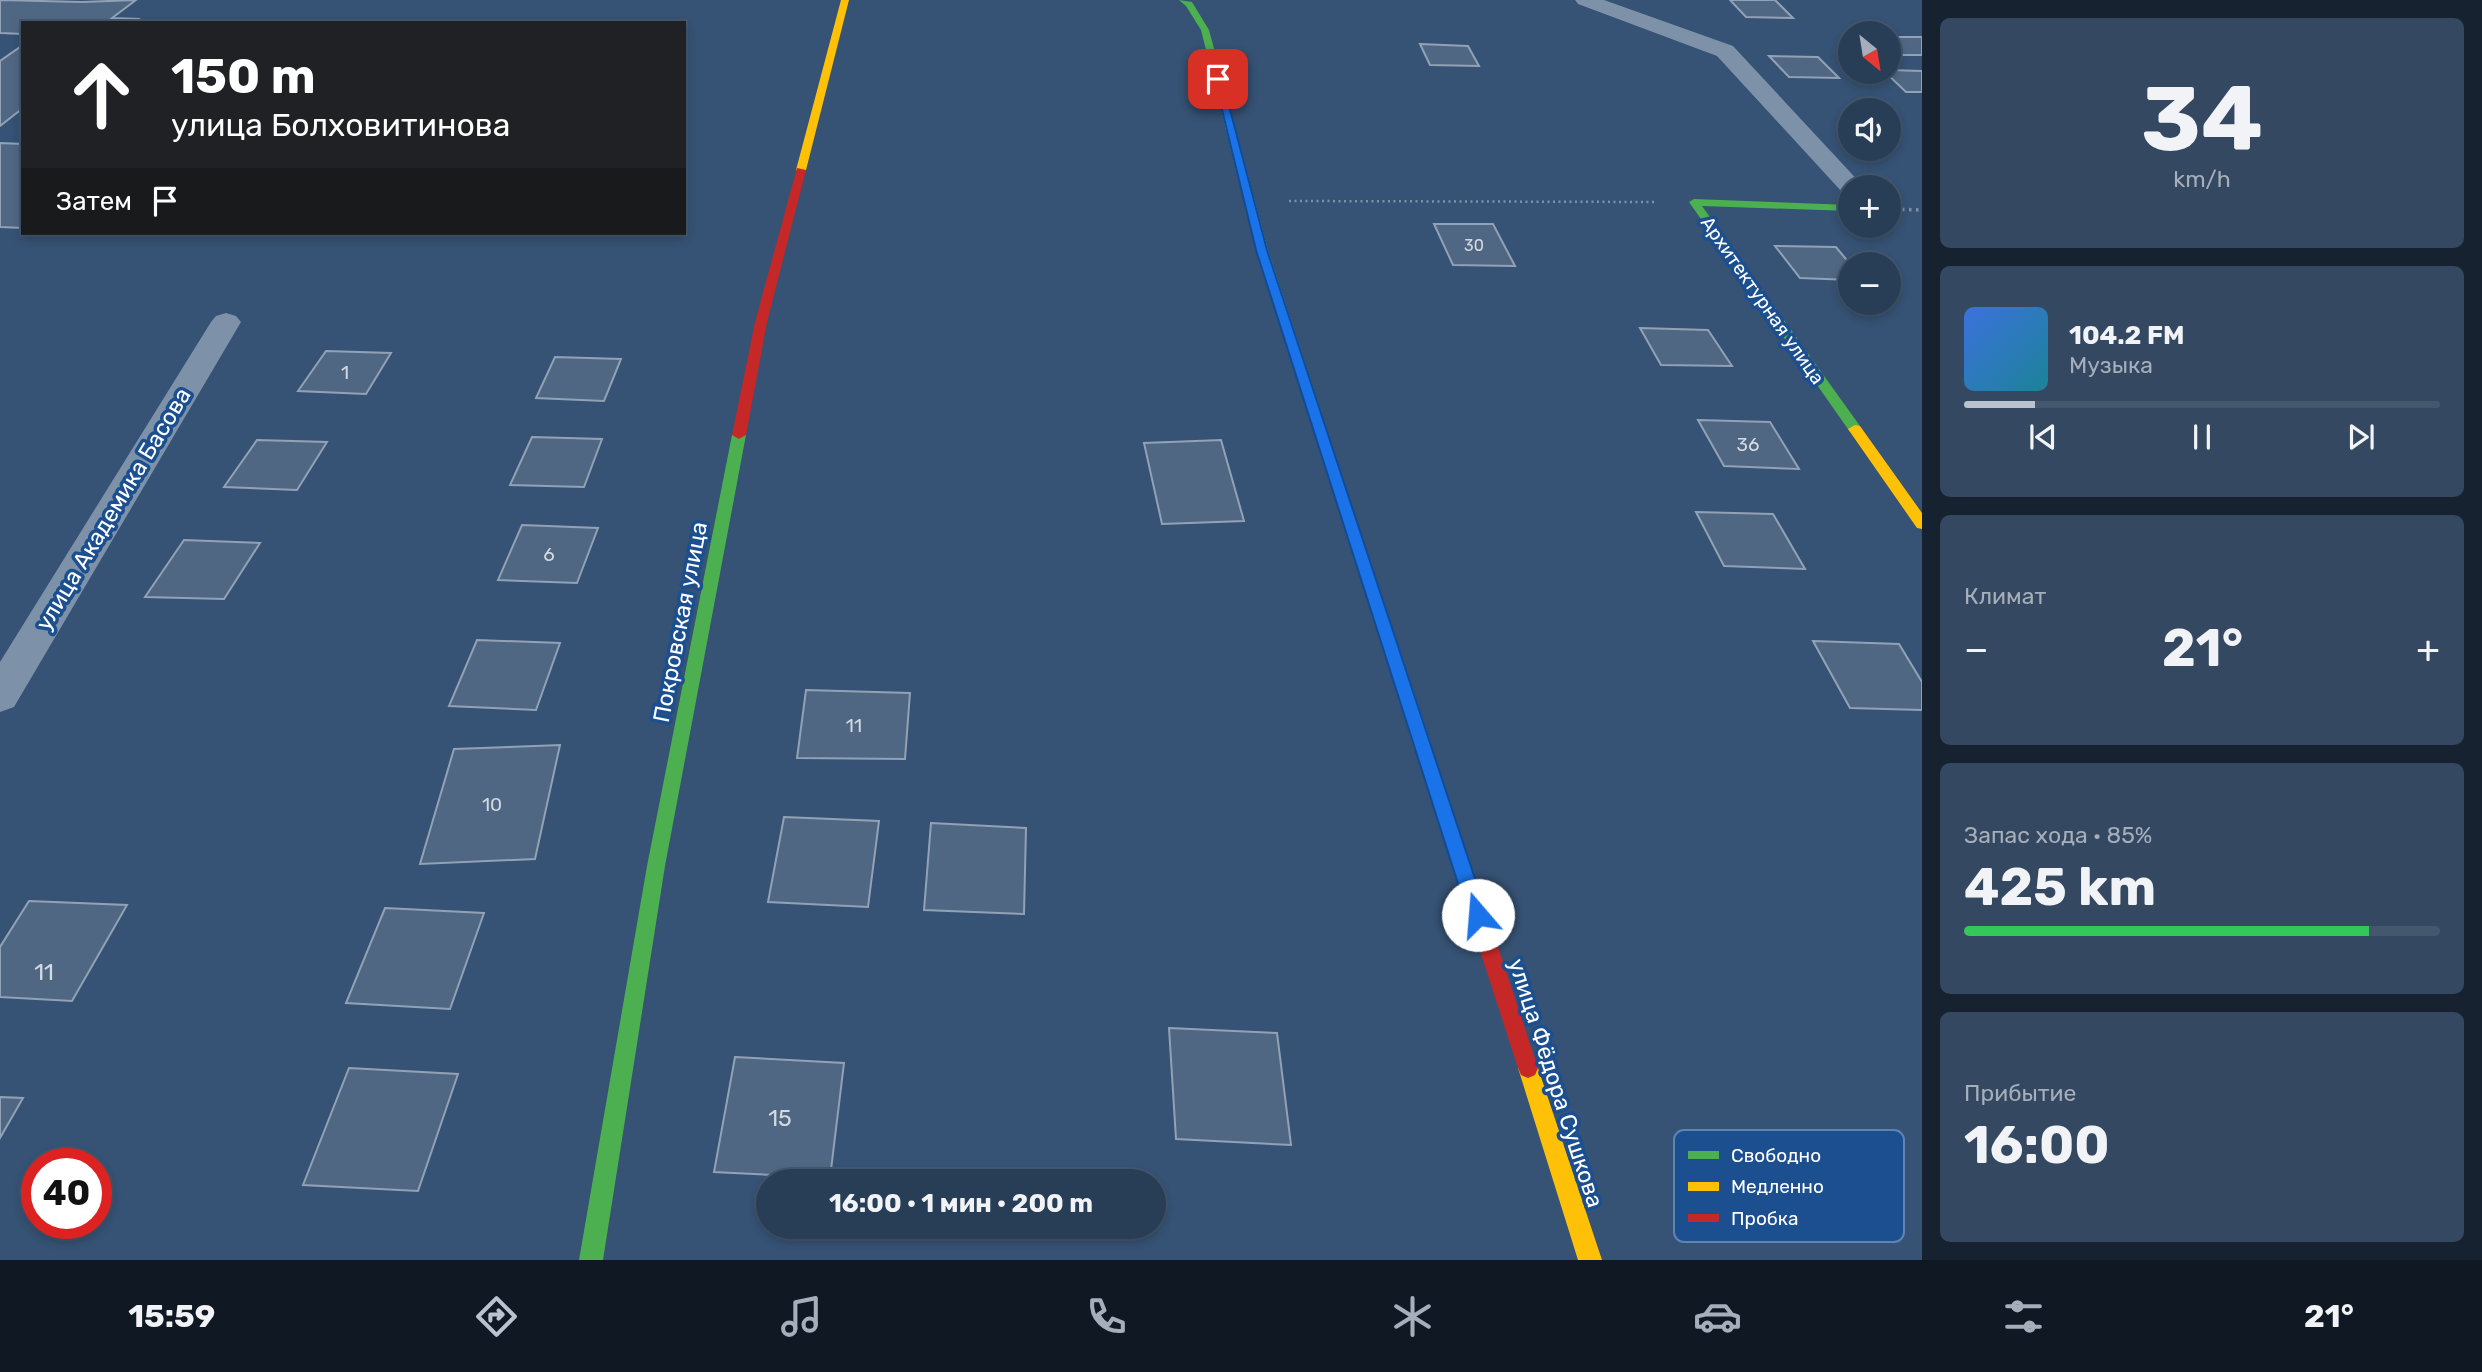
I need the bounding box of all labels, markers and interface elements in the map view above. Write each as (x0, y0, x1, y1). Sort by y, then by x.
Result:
north arrow (1838, 21, 1900, 84)
map controls (1838, 21, 1901, 315)
text: 150 m (171, 47, 316, 105)
icon: ahead (56, 49, 147, 140)
pin (1188, 49, 1248, 109)
icon: arrive (1199, 60, 1237, 98)
text: 34 (2141, 65, 2263, 173)
button: sound (1838, 98, 1901, 161)
text: улица Болховитинова (171, 106, 510, 144)
text: km/h (2173, 165, 2231, 193)
button: + (1838, 175, 1901, 238)
icon: arrive (146, 182, 184, 220)
text: Затем (56, 186, 132, 217)
street label: Архитектурная улица (1696, 212, 1829, 389)
house number: 30 (1464, 236, 1484, 255)
button: − (1838, 252, 1901, 315)
text: 104.2 FM (2069, 320, 2185, 351)
text: Музыка (2069, 351, 2153, 379)
house number: 1 (341, 361, 349, 384)
street label: улица Академика Басова (29, 383, 197, 635)
icon: previous (2024, 418, 2062, 456)
icon: pause (2183, 418, 2221, 456)
icon: next (2342, 418, 2380, 456)
house number: 36 (1737, 433, 1759, 456)
street label: Покровская улица (647, 519, 713, 725)
house number: 6 (543, 543, 555, 566)
text: Климат (1964, 582, 2046, 610)
text: 21° (2162, 617, 2243, 679)
text: − (1964, 626, 1989, 672)
text: + (2416, 626, 2440, 672)
house number: 11 (846, 714, 862, 737)
house number: 10 (482, 793, 502, 816)
text: Запас хода · 85% (1964, 821, 2152, 849)
text: 425 km (1964, 856, 2156, 918)
position arrow (1441, 878, 1515, 952)
street label: улица Фёдора Сушкова (1503, 955, 1609, 1211)
house number: 11 (34, 958, 54, 986)
text: Прибытие (1964, 1079, 2076, 1107)
house number: 15 (768, 1104, 792, 1132)
text: 16:00 (1964, 1114, 2110, 1176)
legend (1674, 1130, 1904, 1242)
text: Свободно (1731, 1144, 1821, 1167)
speed limit sign: 40 (21, 1148, 112, 1239)
text: Медленно (1731, 1175, 1824, 1198)
text: 16:00 · 1 мин · 200 m (829, 1188, 1093, 1219)
text: Пробка (1731, 1207, 1799, 1230)
icon: directions (472, 1292, 521, 1341)
icon: music (777, 1292, 826, 1341)
icon: phone (1082, 1292, 1131, 1341)
icon: climate (1388, 1292, 1437, 1341)
icon: car (1693, 1292, 1742, 1341)
icon: filters (1999, 1292, 2048, 1341)
text: 15:59 (128, 1297, 215, 1335)
text: 21° (2304, 1297, 2354, 1335)

